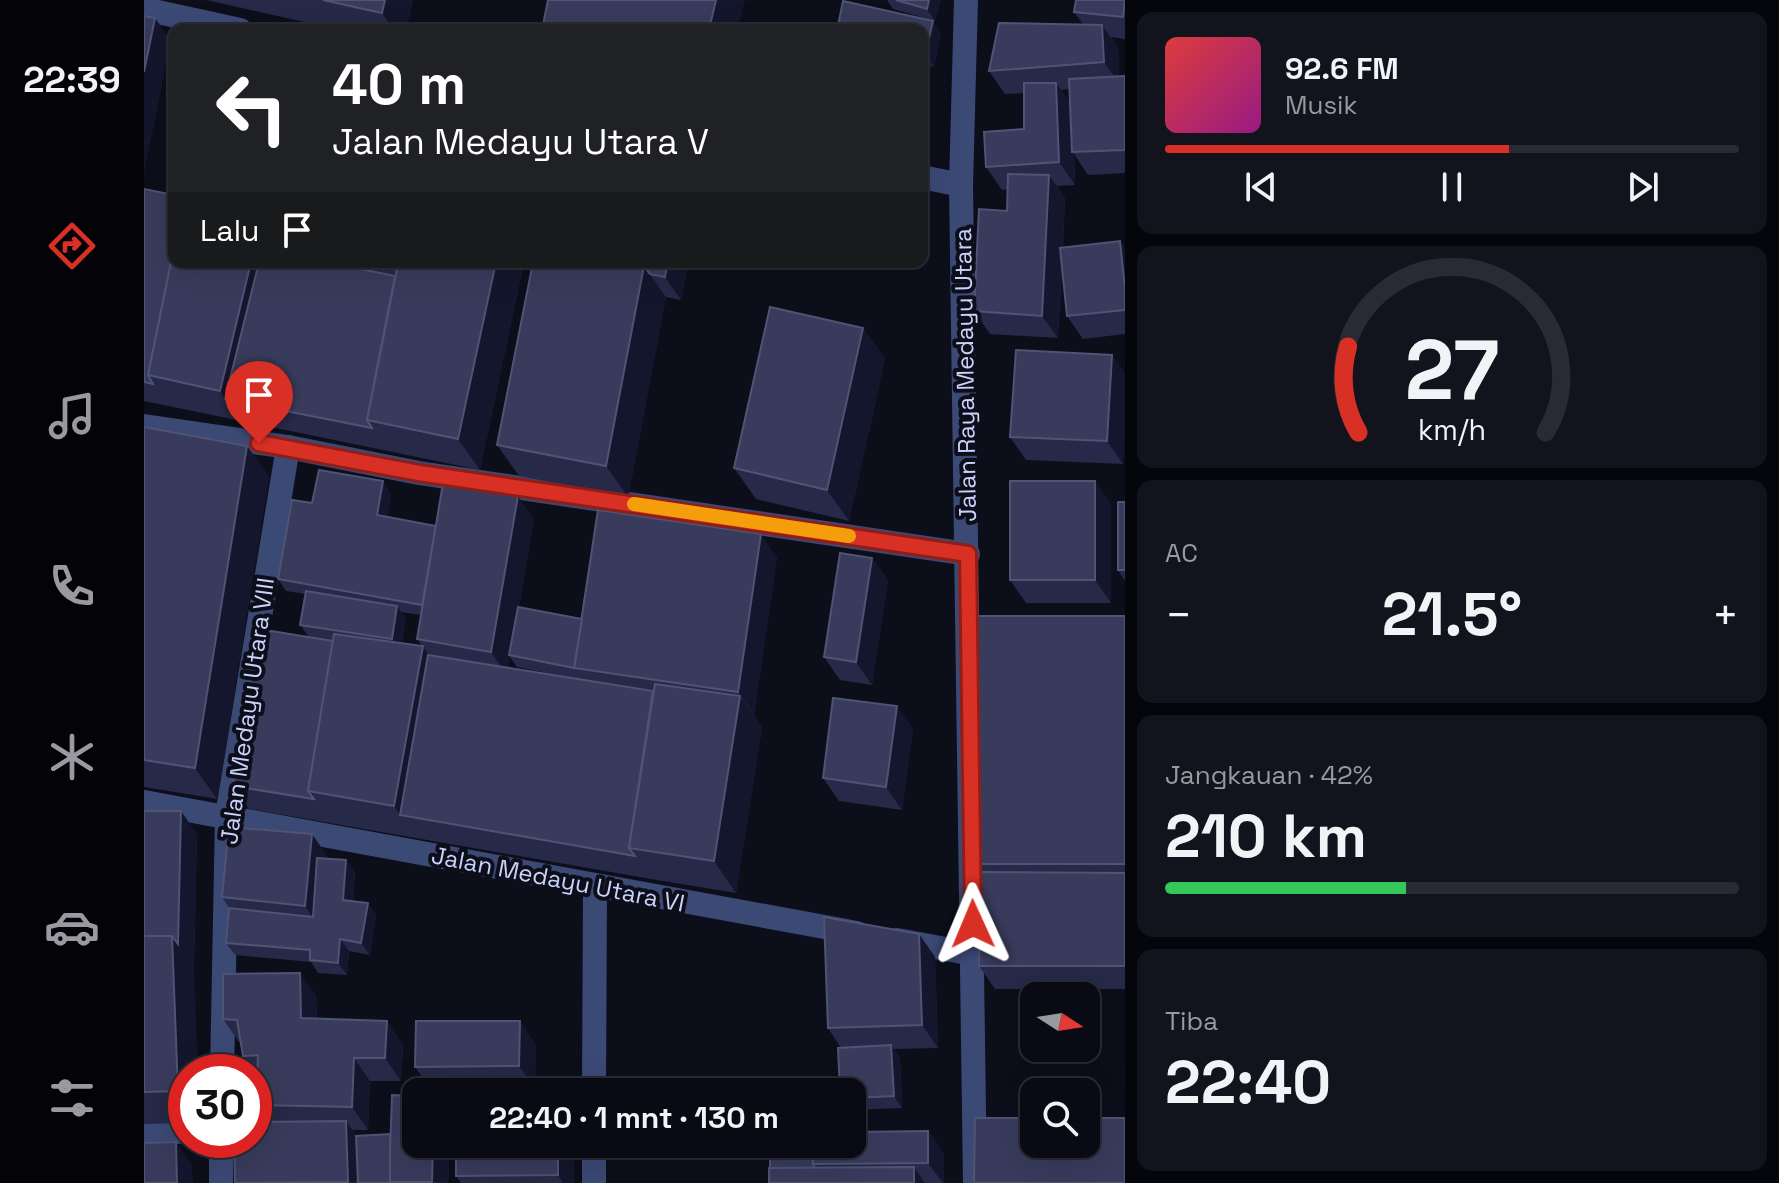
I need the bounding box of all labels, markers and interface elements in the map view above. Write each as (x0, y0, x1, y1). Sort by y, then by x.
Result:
text: 40 m (332, 49, 466, 120)
text: 92.6 FM (1285, 49, 1399, 88)
icon: left (200, 56, 304, 160)
text: 22:39 (23, 57, 121, 103)
text: Musik (1285, 88, 1357, 122)
text: Jalan Medayu Utara V (332, 119, 709, 165)
icon: previous (1239, 165, 1283, 209)
icon: pause (1430, 165, 1474, 209)
icon: next (1621, 165, 1665, 209)
icon: arrive (275, 208, 319, 252)
text: Lalu (200, 211, 259, 250)
icon: directions (44, 218, 100, 274)
street label: Jalan Raya Medayu Utara (947, 228, 983, 522)
text: 27 (1405, 317, 1499, 423)
pin (225, 361, 293, 443)
icon: arrive (237, 373, 281, 417)
icon: music (44, 388, 100, 444)
text: km/h (1418, 412, 1486, 448)
text: AC (1165, 536, 1198, 570)
icon: phone (44, 558, 100, 614)
street label: Jalan Medayu Utara VIII (213, 576, 281, 846)
text: 21.5° (1382, 576, 1522, 653)
text: − (1165, 587, 1192, 643)
text: + (1712, 587, 1739, 643)
icon: climate (44, 729, 100, 785)
text: Jangkauan · 42% (1165, 758, 1373, 792)
text: 210 km (1165, 798, 1367, 875)
street label: Jalan Medayu Utara VI (429, 839, 687, 919)
position arrow (931, 882, 1015, 966)
icon: car (44, 899, 100, 955)
north arrow (1020, 982, 1100, 1062)
map controls (1020, 982, 1100, 1158)
text: Tiba (1165, 1004, 1218, 1038)
text: 22:40 (1165, 1044, 1331, 1121)
speed limit sign: 30 (168, 1054, 272, 1158)
icon: filters (44, 1070, 100, 1126)
button: search (1020, 1078, 1100, 1158)
text: 22:40 · 1 mnt · 130 m (489, 1098, 779, 1137)

